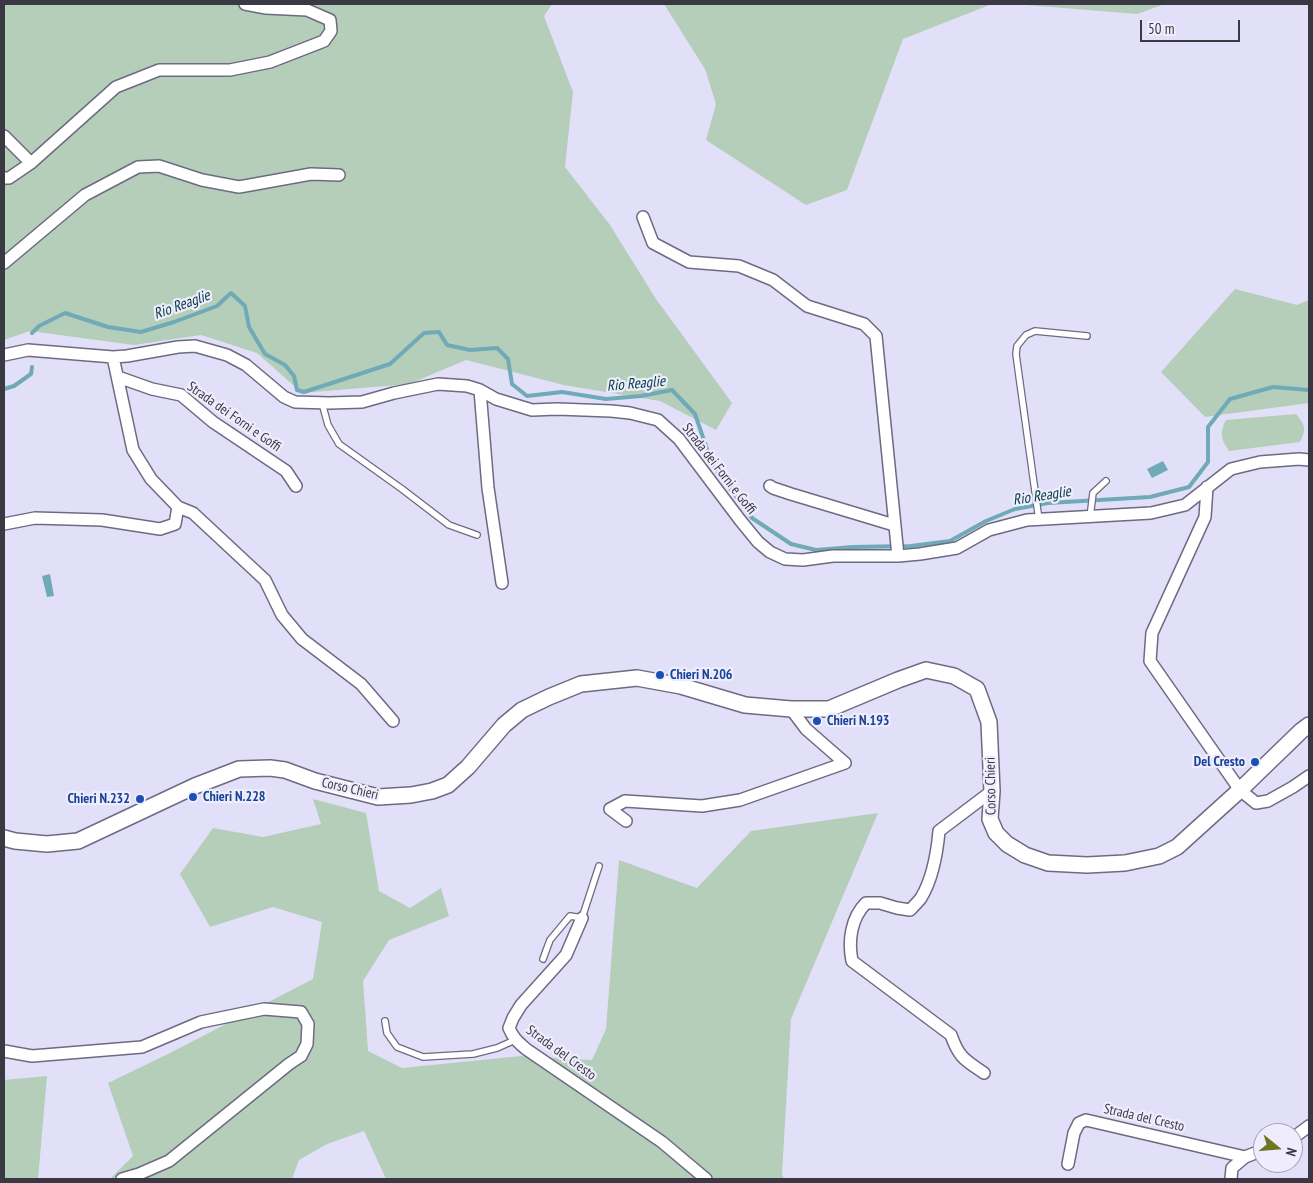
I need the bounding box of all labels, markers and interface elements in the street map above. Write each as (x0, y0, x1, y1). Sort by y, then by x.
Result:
scale bar (1143, 10, 1243, 42)
text: 50 m (1148, 19, 1174, 38)
water label: Rio Reaglie (152, 287, 212, 323)
water label: Rio Reaglie (606, 372, 666, 396)
street label: Strada dei Forni e Goffi (184, 378, 284, 456)
street label: Strada dei Forni e Goffi (678, 420, 760, 518)
water label: Rio Reaglie (1012, 483, 1072, 509)
place label: Chieri N.206 (670, 667, 733, 683)
marker: Chieri N.206 (654, 669, 666, 681)
place label: Chieri N.193 (827, 713, 890, 729)
marker: Chieri N.193 (811, 715, 823, 727)
place label: Del Cresto (1194, 754, 1245, 770)
marker: Del Cresto (1249, 756, 1261, 768)
street label: Corso Chieri (982, 757, 1000, 815)
street label: Corso Chieri (320, 774, 380, 804)
place label: Chieri N.228 (203, 789, 266, 805)
place label: Chieri N.232 (67, 791, 130, 807)
marker: Chieri N.228 (187, 791, 199, 803)
marker: Chieri N.232 (134, 793, 146, 805)
street label: Strada del Cresto (523, 1022, 599, 1084)
street label: Strada del Cresto (1102, 1101, 1186, 1135)
north arrow (1253, 1123, 1303, 1173)
text: N (1282, 1146, 1301, 1158)

